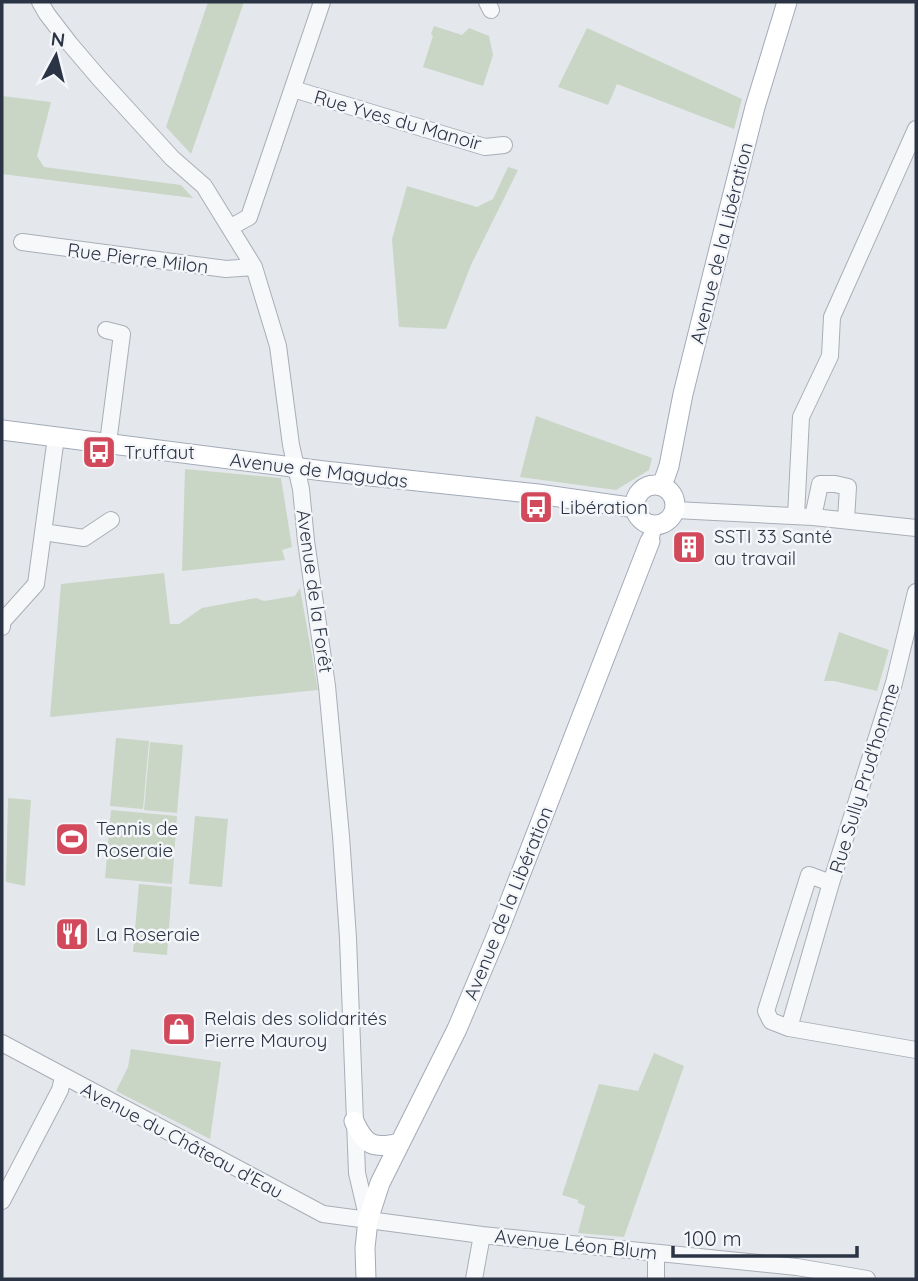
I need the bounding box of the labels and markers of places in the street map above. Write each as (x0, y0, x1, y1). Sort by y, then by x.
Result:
bus stop icon: Truffaut (80, 433, 118, 471)
place label: Truffaut (124, 440, 195, 464)
bus stop icon: Libération (517, 488, 555, 526)
place label: Libération (560, 495, 648, 519)
place label: SSTI 33 Santé au travail (714, 524, 832, 570)
building icon: SSTI 33 Santé au travail (670, 528, 708, 566)
place label: Tennis de Roseraie (96, 816, 178, 862)
sports icon: Tennis de Roseraie (53, 820, 91, 858)
restaurant icon: La Roseraie (53, 915, 91, 953)
place label: La Roseraie (96, 922, 200, 946)
place label: Relais des solidarités Pierre Mauroy (204, 1006, 387, 1052)
shop icon: Relais des solidarités Pierre Mauroy (160, 1010, 198, 1048)

